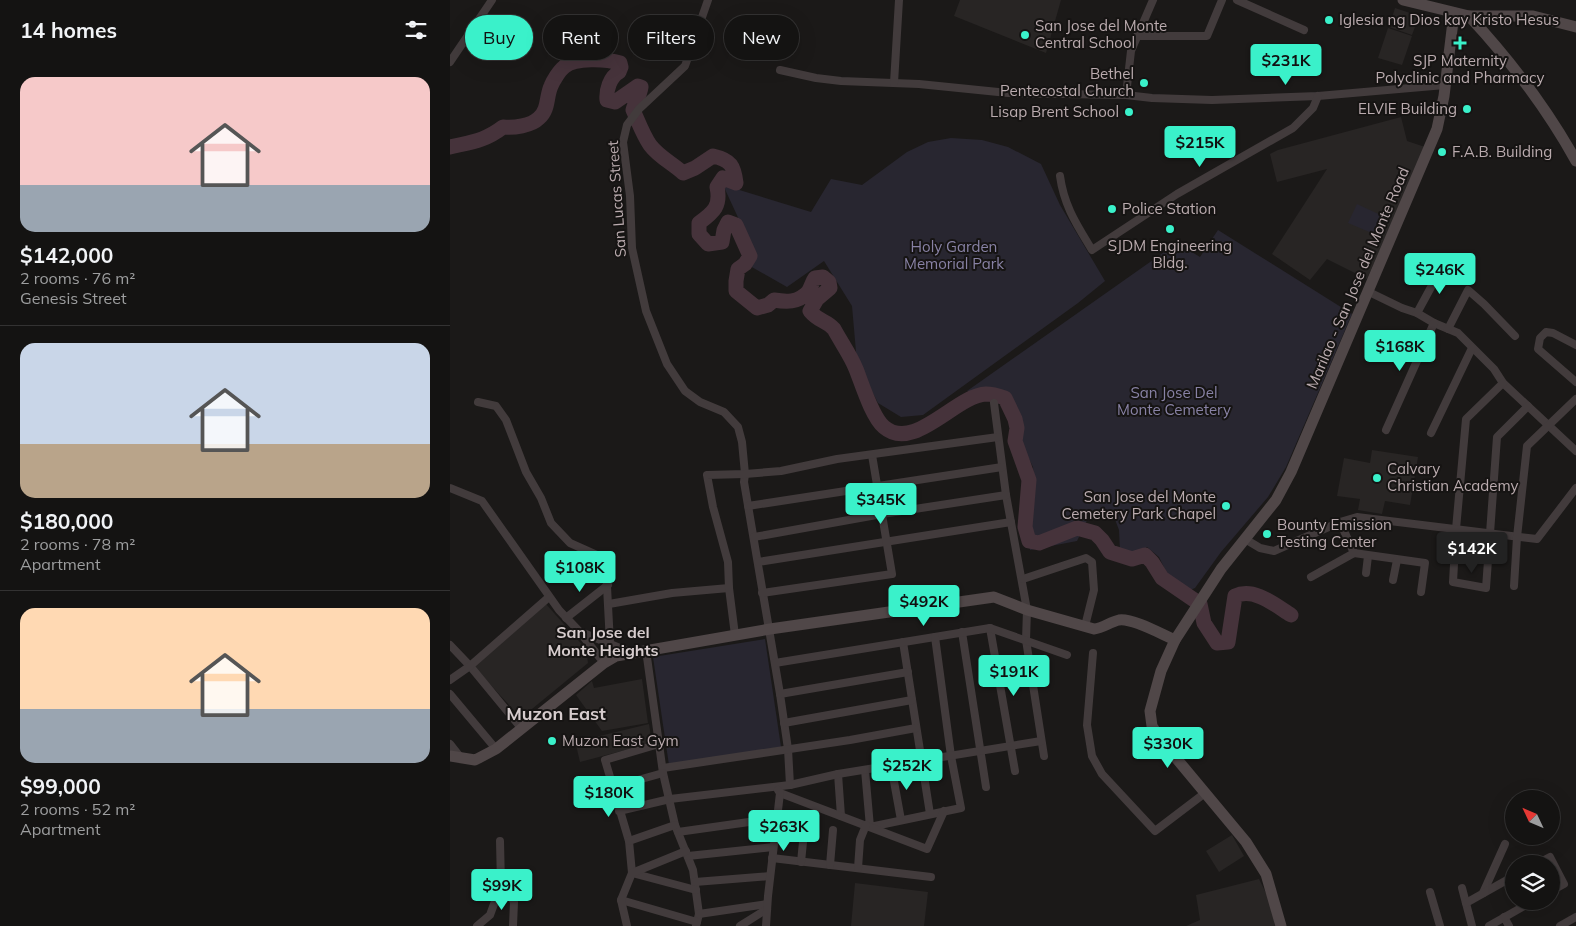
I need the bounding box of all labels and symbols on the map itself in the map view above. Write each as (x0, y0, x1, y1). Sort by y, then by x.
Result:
place label: Iglesia ng Dios kay Kristo Hesus (1339, 10, 1559, 29)
marker: Iglesia ng Dios kay Kristo Hesus (1323, 14, 1335, 26)
place label: San Jose del Monte Central School (1035, 16, 1167, 52)
marker: San Jose del Monte Central School (1019, 29, 1031, 41)
marker: SJP Maternity Polyclinic and Pharmacy (1453, 36, 1467, 50)
pin: $231K (1251, 44, 1321, 86)
place label: SJP Maternity Polyclinic and Pharmacy (1375, 51, 1545, 87)
place label: Bethel Pentecostal Church (1000, 64, 1134, 100)
marker: Bethel Pentecostal Church (1138, 77, 1150, 89)
place label: ELVIE Building (1358, 99, 1457, 118)
place label: Lisap Brent School (990, 102, 1119, 121)
marker: ELVIE Building (1461, 103, 1473, 115)
marker: Lisap Brent School (1123, 106, 1135, 118)
pin: $215K (1165, 126, 1235, 168)
street label: San Lucas Street (603, 140, 630, 258)
place label: F.A.B. Building (1452, 142, 1552, 161)
marker: F.A.B. Building (1436, 146, 1448, 158)
street label: Marilao - San Jose del Monte Road (1302, 164, 1413, 392)
place label: Police Station (1122, 199, 1216, 218)
marker: Police Station (1106, 203, 1118, 215)
marker: SJDM Engineering Bldg. (1164, 223, 1176, 235)
place label: SJDM Engineering Bldg. (1108, 236, 1232, 272)
park label: Holy Garden Memorial Park (904, 237, 1004, 273)
pin: $246K (1405, 252, 1475, 295)
pin: $168K (1365, 330, 1435, 372)
park label: San Jose Del Monte Cemetery (1117, 383, 1231, 419)
place label: Calvary Christian Academy (1387, 459, 1519, 495)
marker: Calvary Christian Academy (1371, 472, 1383, 484)
pin: $345K (846, 482, 916, 525)
place label: San Jose del Monte Cemetery Park Chapel (1061, 487, 1216, 523)
marker: San Jose del Monte Cemetery Park Chapel (1220, 500, 1232, 512)
place label: Bounty Emission Testing Center (1277, 515, 1392, 551)
marker: Bounty Emission Testing Center (1261, 528, 1273, 540)
pin: $142K (1437, 532, 1507, 574)
pin: $108K (545, 550, 615, 593)
pin: $492K (889, 584, 959, 627)
district label: San Jose del Monte Heights (547, 622, 659, 660)
pin: $191K (979, 654, 1049, 697)
district label: Muzon East (506, 702, 606, 725)
pin: $330K (1133, 726, 1203, 769)
place label: Muzon East Gym (562, 731, 679, 750)
marker: Muzon East Gym (546, 735, 558, 747)
pin: $252K (872, 748, 942, 791)
pin: $180K (574, 776, 644, 818)
north arrow (1505, 790, 1560, 845)
pin: $263K (749, 810, 819, 852)
pin: $99K (472, 868, 532, 911)

